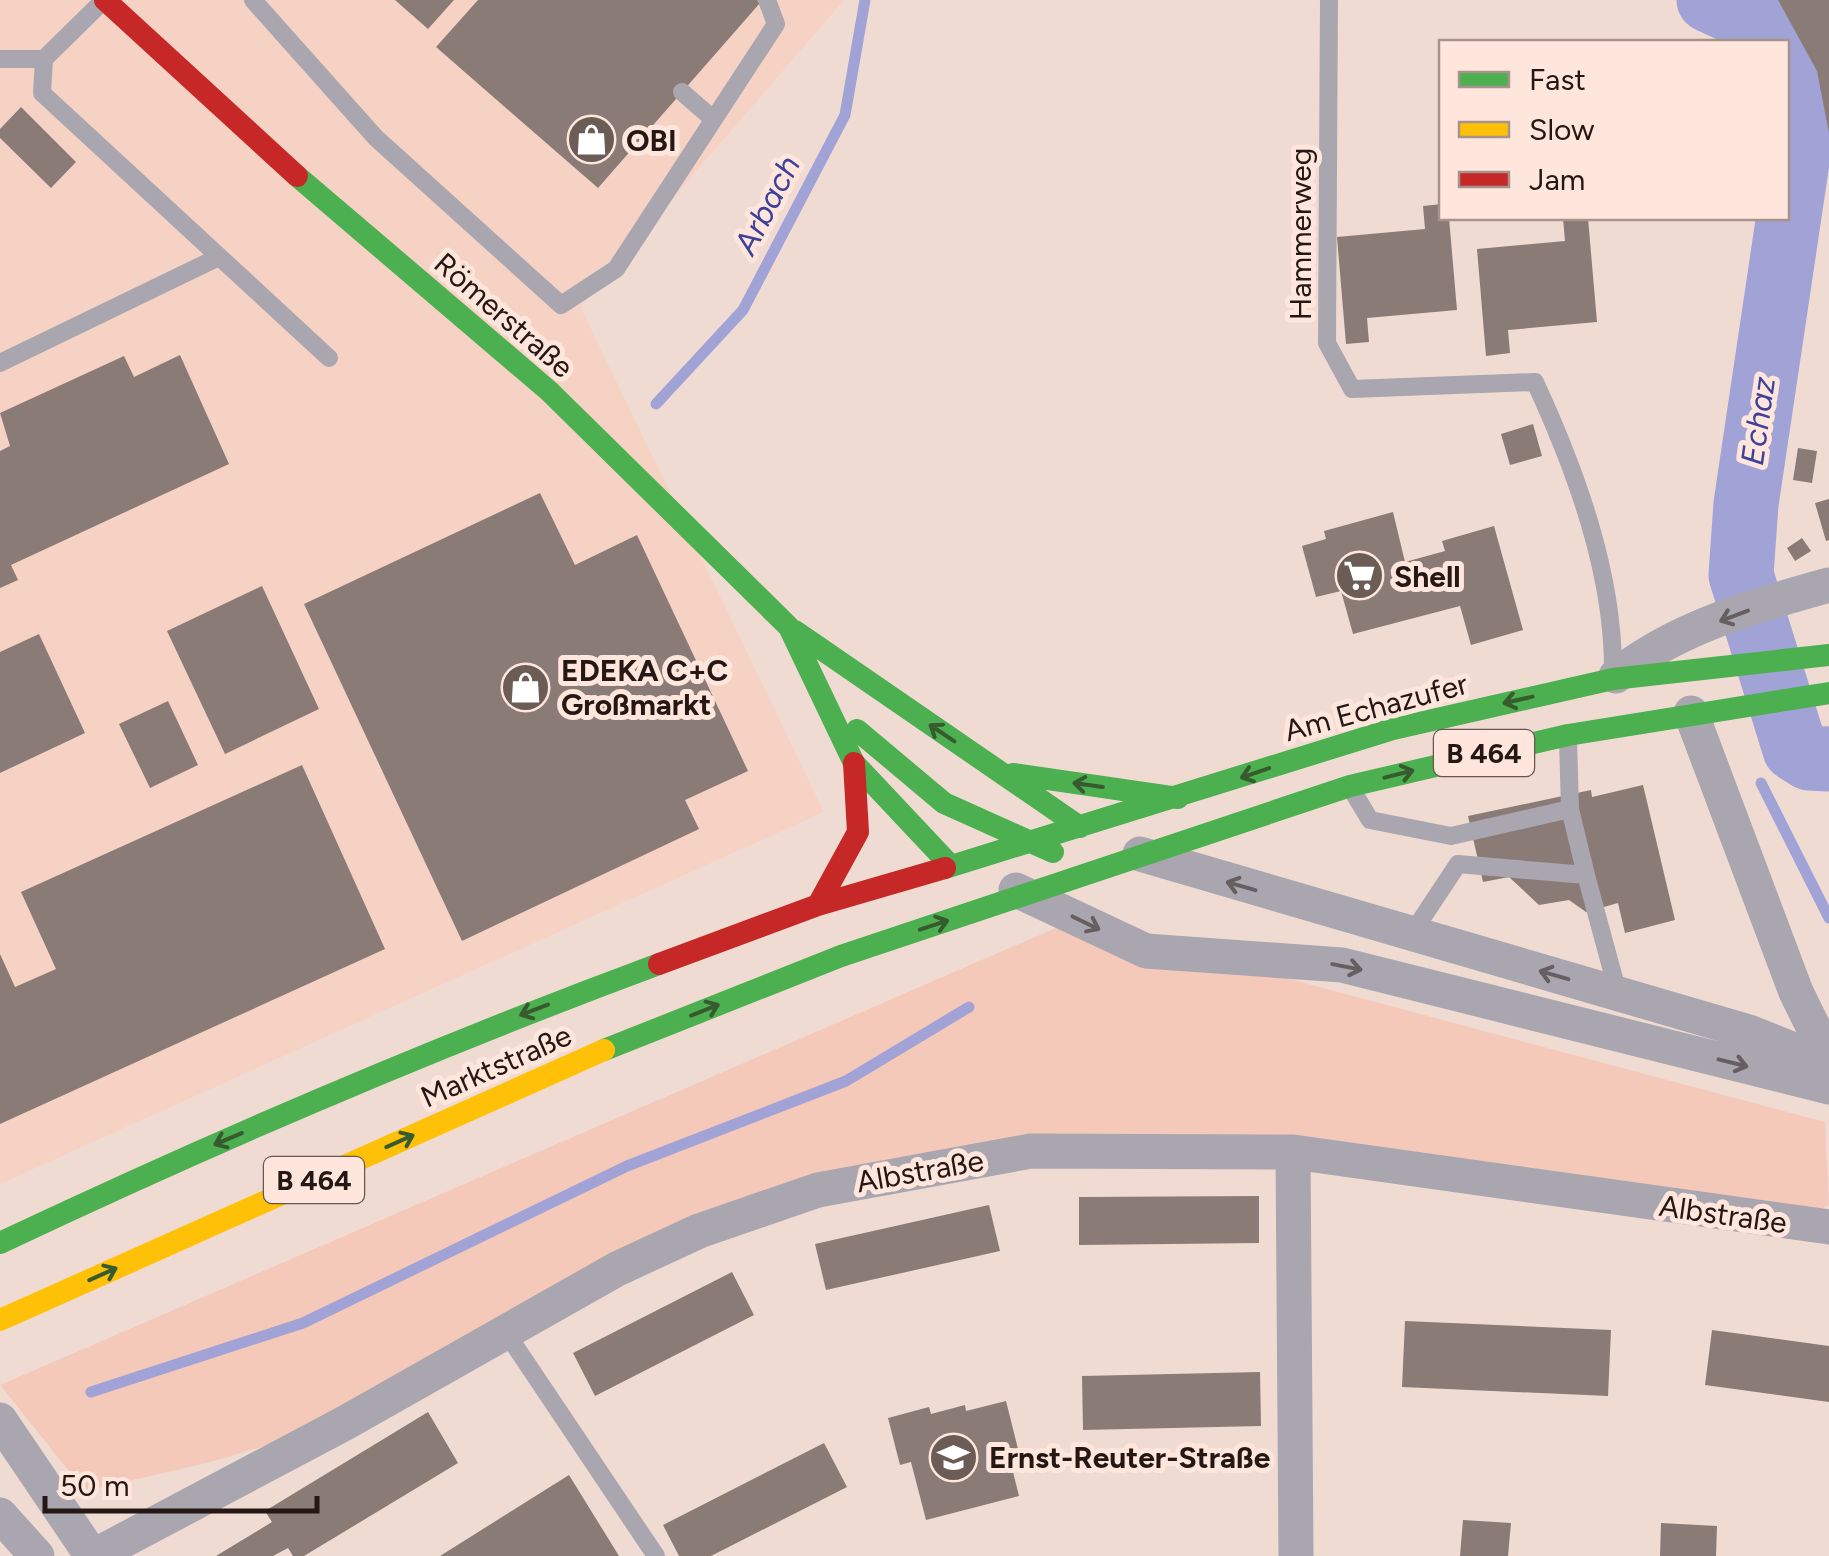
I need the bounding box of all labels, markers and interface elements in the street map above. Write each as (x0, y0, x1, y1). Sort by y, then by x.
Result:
legend (1439, 40, 1789, 220)
text: Fast (1529, 61, 1586, 98)
text: Slow (1529, 111, 1595, 148)
shop icon: OBI (565, 114, 617, 166)
place label: OBI (626, 122, 677, 159)
street label: Hammerweg (1282, 148, 1319, 320)
water label: Arbach (725, 149, 808, 262)
text: Jam (1529, 161, 1585, 198)
street label: Römerstraße (427, 245, 581, 385)
water label: Echaz (1733, 374, 1783, 468)
supermarket icon: Shell (1333, 550, 1385, 602)
place label: Shell (1394, 558, 1461, 595)
one-way arrow (1719, 608, 1750, 626)
place label: EDEKA C+C Großmarkt (561, 652, 728, 723)
shop icon: EDEKA C+C Großmarkt (500, 661, 552, 713)
street label: Am Echazufer (1280, 665, 1472, 749)
one-way arrow (1503, 692, 1535, 710)
one-way arrow (928, 723, 956, 744)
road number: B 464 (1434, 730, 1534, 776)
one-way arrow (1383, 763, 1414, 782)
one-way arrow (1239, 765, 1271, 783)
one-way arrow (1073, 776, 1105, 794)
one-way arrow (1226, 876, 1257, 895)
one-way arrow (1071, 914, 1101, 933)
one-way arrow (917, 915, 949, 933)
one-way arrow (1331, 959, 1363, 978)
one-way arrow (1539, 965, 1570, 983)
one-way arrow (689, 999, 720, 1017)
one-way arrow (519, 1002, 550, 1020)
street label: Marktstraße (415, 1016, 577, 1116)
one-way arrow (1717, 1055, 1748, 1074)
one-way arrow (213, 1131, 243, 1149)
one-way arrow (384, 1131, 414, 1150)
street label: Albstraße (853, 1142, 987, 1200)
road number: B 464 (264, 1157, 364, 1203)
street label: Albstraße (1657, 1187, 1789, 1241)
one-way arrow (87, 1264, 118, 1282)
school or university icon: Ernst-Reuter-Straße (928, 1431, 980, 1483)
place label: Ernst-Reuter-Straße (989, 1439, 1271, 1476)
scale bar (45, 1451, 318, 1513)
text: 50 m (60, 1467, 129, 1504)

